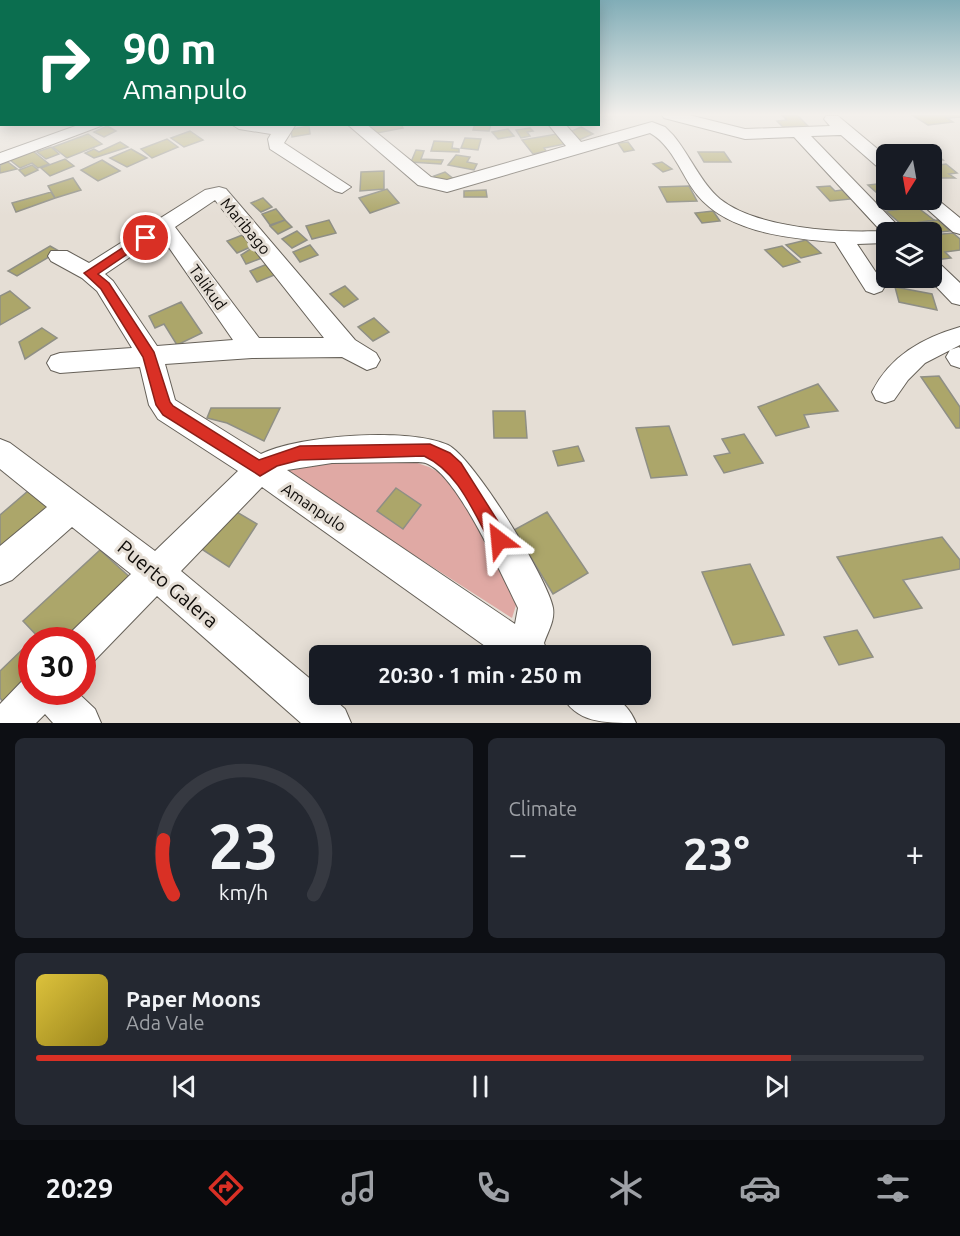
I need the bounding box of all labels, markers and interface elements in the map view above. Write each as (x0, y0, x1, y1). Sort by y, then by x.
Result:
icon: right (24, 24, 102, 102)
text: 90 m (123, 25, 217, 72)
text: Amanpulo (123, 74, 247, 104)
north arrow (876, 144, 942, 210)
map controls (876, 144, 942, 288)
street label: Maribago (217, 194, 275, 258)
pin (120, 212, 171, 263)
icon: arrive (129, 221, 162, 254)
button: layers (876, 222, 942, 288)
street label: Talikud (186, 261, 230, 313)
street label: Amanpulo (278, 479, 350, 535)
position arrow (467, 508, 531, 572)
street label: Puerto Galera (114, 535, 223, 632)
speed limit sign: 30 (18, 627, 96, 705)
text: 20:30 · 1 min · 250 m (378, 662, 582, 687)
text: Climate (509, 797, 577, 820)
text: 23 (209, 811, 279, 881)
text: 23° (683, 828, 750, 879)
text: − (509, 835, 527, 872)
text: + (905, 835, 924, 872)
text: km/h (219, 880, 268, 904)
text: Paper Moons (126, 986, 261, 1011)
text: Ada Vale (126, 1011, 204, 1034)
icon: previous (168, 1070, 201, 1103)
icon: pause (464, 1070, 497, 1103)
icon: next (760, 1070, 793, 1103)
icon: directions (205, 1167, 247, 1209)
icon: music (338, 1167, 380, 1209)
icon: phone (472, 1167, 514, 1209)
icon: climate (605, 1167, 647, 1209)
icon: car (739, 1167, 781, 1209)
icon: filters (872, 1167, 914, 1209)
text: 20:29 (46, 1173, 113, 1203)

